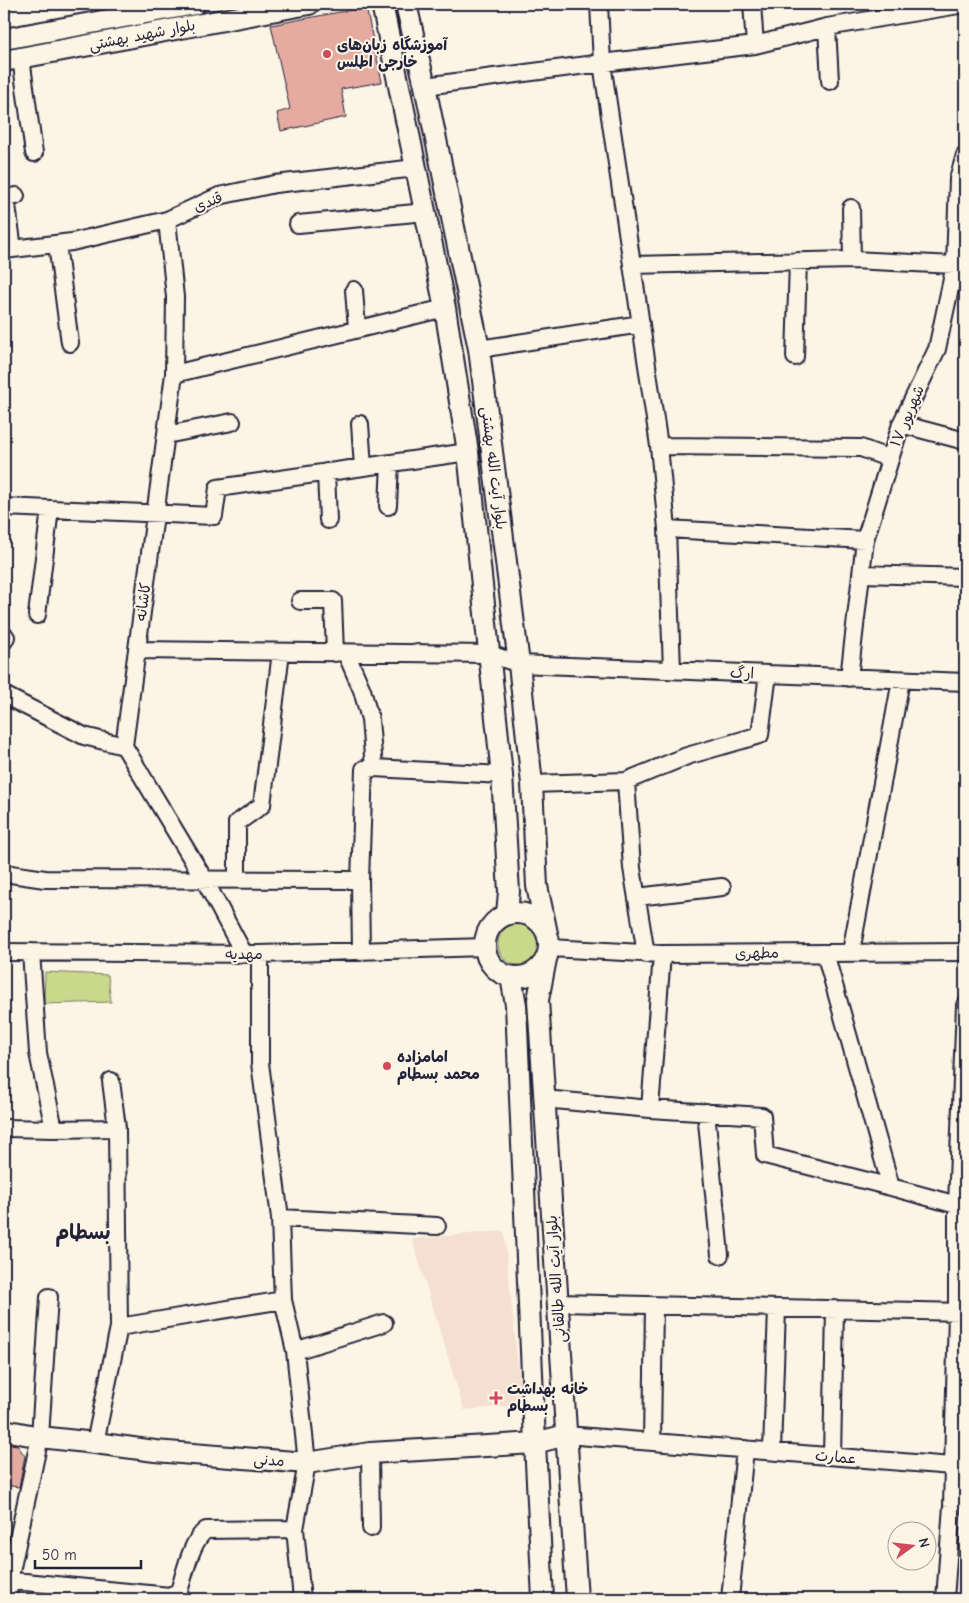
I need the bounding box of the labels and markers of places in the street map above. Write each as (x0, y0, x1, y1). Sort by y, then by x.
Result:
place label: آموزشگاه زبان‌های خارجی اطلس (337, 35, 448, 72)
marker: آموزشگاه زبان‌های خارجی اطلس (321, 48, 333, 60)
place label: امامزاده محمد بسطام (397, 1048, 480, 1085)
marker: امامزاده محمد بسطام (381, 1060, 393, 1072)
place label: خانه بهداشت بسطام (507, 1380, 588, 1417)
marker: خانه بهداشت بسطام (489, 1391, 503, 1405)

